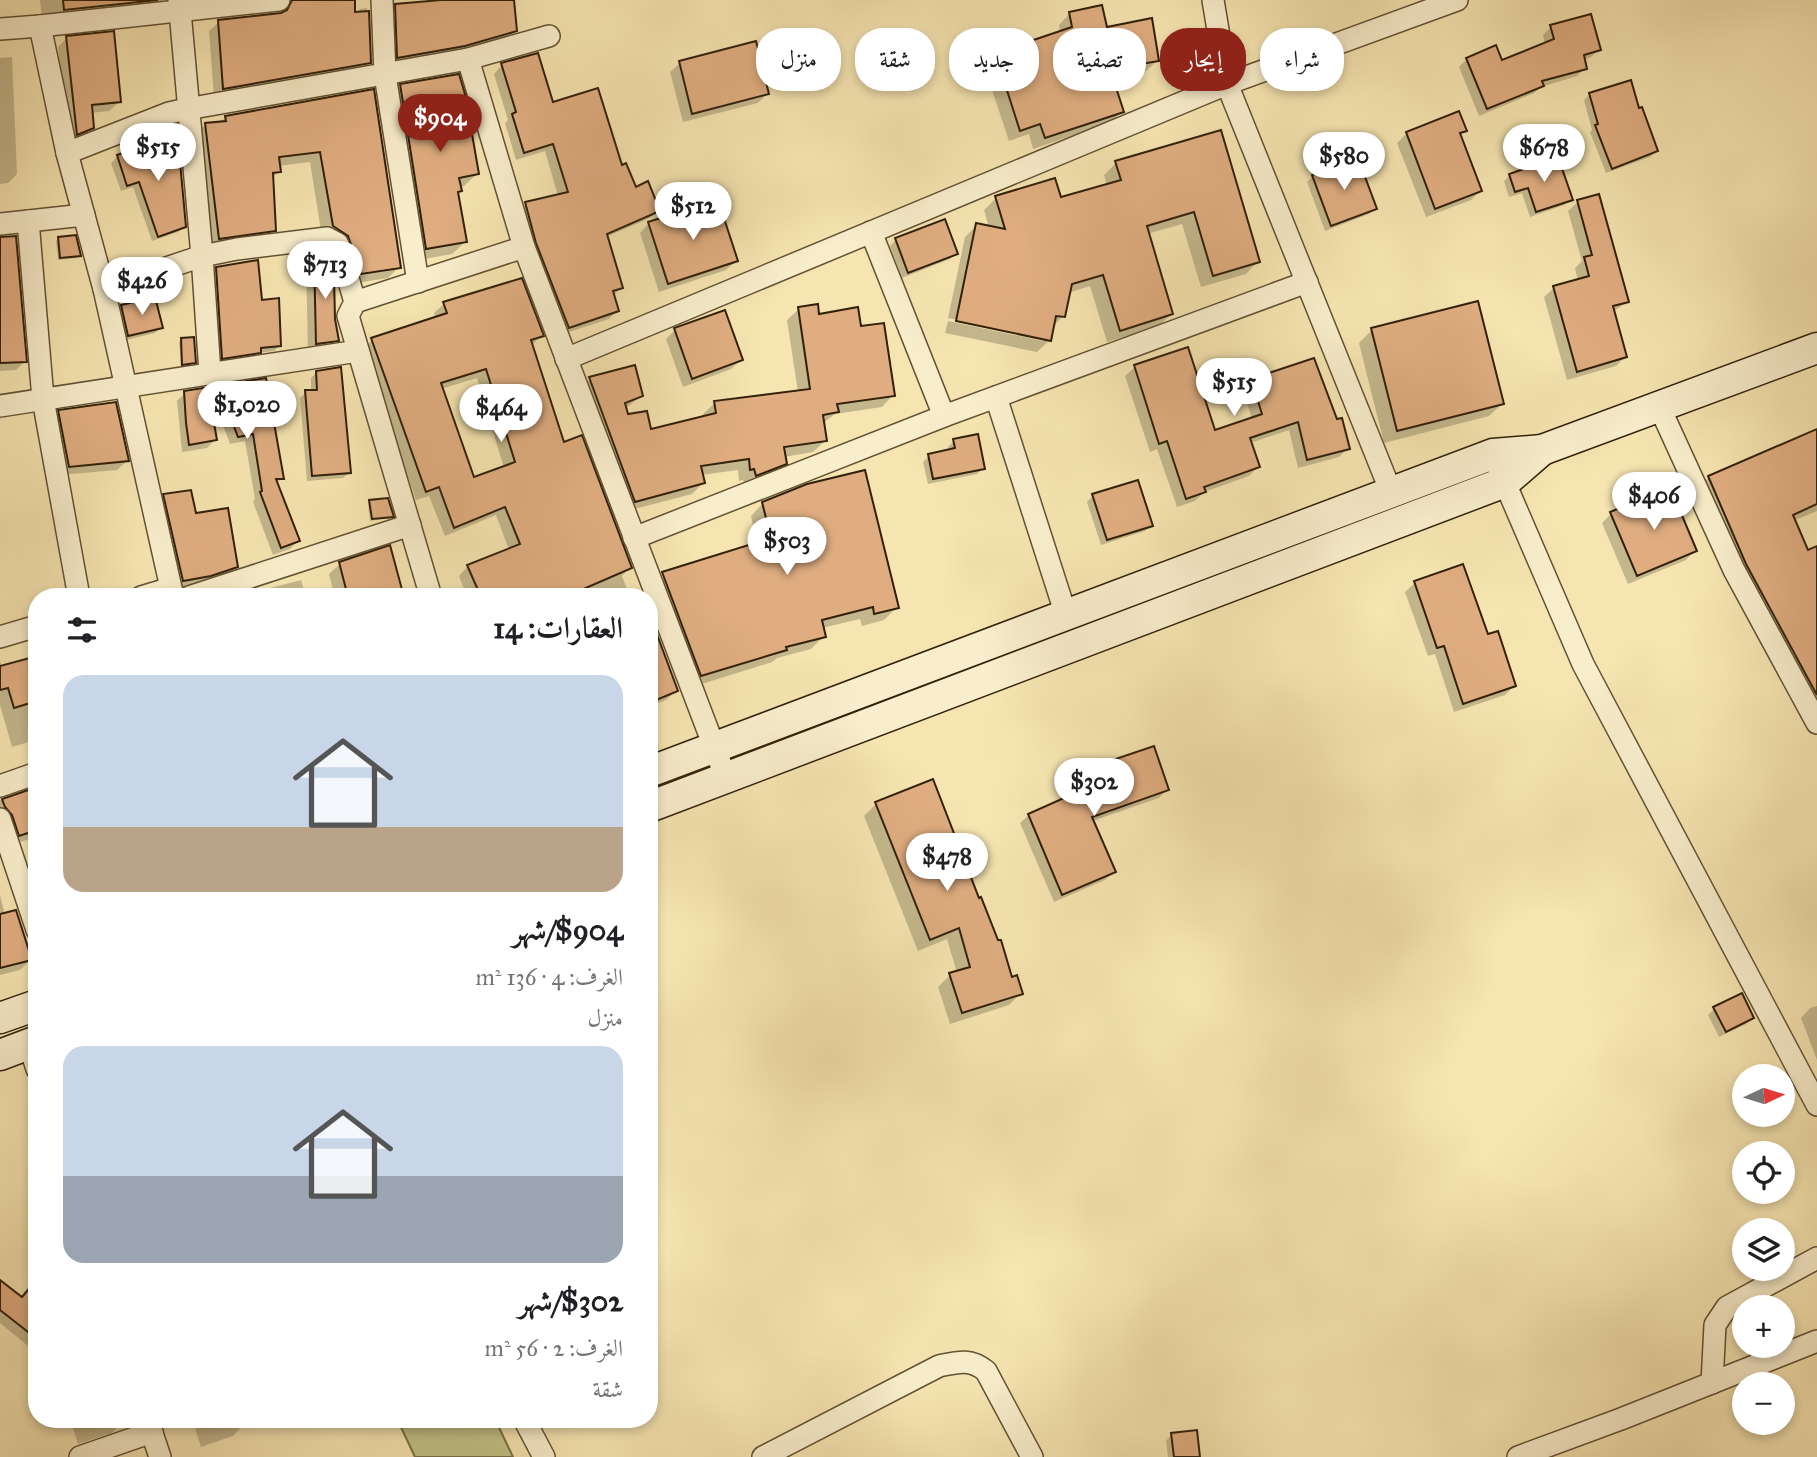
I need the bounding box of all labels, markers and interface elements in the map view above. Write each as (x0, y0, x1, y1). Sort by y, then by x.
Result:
chip: منزل (756, 28, 841, 91)
chip: شقة (855, 28, 935, 91)
chip: جديد (949, 28, 1039, 91)
chip: تصفية (1053, 28, 1146, 91)
chip: إيجار (1160, 28, 1246, 91)
chip: شراء (1260, 28, 1344, 91)
pin: $904 (399, 94, 481, 154)
text: $904 (414, 103, 466, 131)
pin: $515 (117, 124, 199, 183)
pin: $678 (1503, 124, 1585, 184)
text: $515 (136, 132, 180, 160)
pin: $580 (1303, 132, 1385, 192)
text: $678 (1519, 133, 1569, 161)
text: $580 (1319, 141, 1369, 169)
pin: $512 (652, 182, 734, 242)
text: $512 (671, 191, 715, 219)
pin: $713 (284, 242, 366, 301)
text: $713 (303, 250, 347, 278)
pin: $426 (101, 258, 183, 317)
text: $426 (117, 266, 167, 294)
pin: $515 (1193, 358, 1275, 418)
text: $515 (1212, 367, 1256, 395)
pin: $1,020 (190, 382, 304, 441)
pin: $464 (460, 384, 542, 444)
text: $1,020 (214, 390, 280, 418)
text: $464 (475, 393, 527, 421)
pin: $406 (1613, 472, 1695, 532)
text: $406 (1628, 481, 1680, 509)
pin: $503 (746, 518, 828, 577)
text: $503 (763, 526, 811, 554)
text: العقارات: 14 (493, 610, 623, 646)
icon: filters (63, 611, 101, 649)
icon: home (280, 720, 406, 846)
pin: $302 (1053, 758, 1135, 818)
text: $302 (1070, 767, 1118, 795)
pin: $478 (906, 834, 988, 893)
text: $478 (922, 842, 972, 870)
text: $904/شهر (512, 912, 623, 948)
text: الغرف: 4 · 136 m² (476, 963, 623, 991)
text: منزل (588, 1004, 623, 1032)
north arrow (1732, 1064, 1796, 1127)
map controls (1732, 1064, 1795, 1435)
icon: home (280, 1091, 406, 1217)
button: locate (1732, 1141, 1795, 1204)
button: layers (1732, 1218, 1795, 1281)
text: $302/شهر (518, 1283, 623, 1319)
button: + (1732, 1295, 1795, 1358)
text: الغرف: 2 · 56 m² (485, 1334, 623, 1362)
button: − (1732, 1372, 1795, 1435)
text: شقة (593, 1375, 623, 1403)

